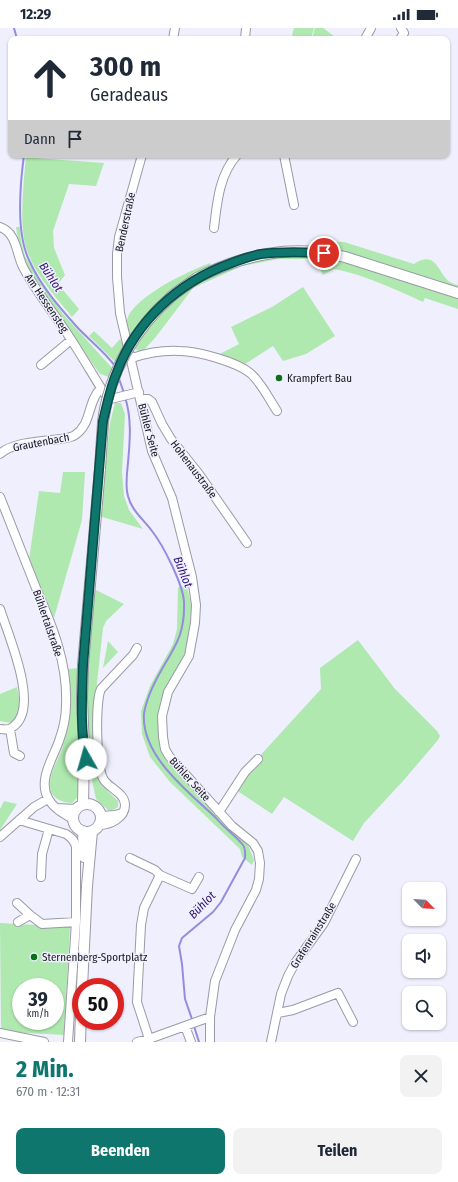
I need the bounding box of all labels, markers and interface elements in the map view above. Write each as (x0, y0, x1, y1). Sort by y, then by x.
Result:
text: 12:29 (20, 5, 51, 23)
text: 300 m (90, 50, 161, 83)
icon: ahead (24, 52, 76, 104)
text: Geradeaus (90, 84, 168, 106)
icon: arrive (64, 128, 86, 150)
text: Dann (24, 130, 56, 148)
street label: Benderstraße (113, 191, 138, 253)
pin (307, 236, 341, 270)
icon: arrive (313, 242, 335, 264)
water label: Bühlot (36, 260, 66, 294)
street label: Am Hessensteg (22, 271, 71, 336)
place label: Krampfert Bau (287, 372, 352, 385)
marker: Krampfert Bau (274, 373, 284, 383)
street label: Bühler Seite (135, 402, 162, 458)
street label: Grautenbach (12, 431, 70, 454)
street label: Hohenaustraße (168, 438, 220, 501)
water label: Bühlot (170, 554, 196, 590)
street label: Bühlertalstraße (30, 588, 65, 658)
position arrow (65, 738, 107, 780)
street label: Bühler Seite (166, 755, 213, 804)
north arrow (402, 882, 446, 926)
map controls (402, 882, 446, 1030)
water label: Bühlot (186, 888, 218, 922)
street label: Grafenrainstraße (288, 900, 339, 971)
button: sound (402, 934, 446, 978)
place label: Sternenberg-Sportplatz (42, 951, 148, 964)
marker: Sternenberg-Sportplatz (29, 952, 39, 962)
speed limit sign: 50 (72, 978, 124, 1030)
button: search (402, 986, 446, 1030)
text: 39 (28, 987, 48, 1011)
text: km/h (27, 1008, 49, 1020)
text: 2 Min. (16, 1055, 74, 1083)
button: close (400, 1055, 442, 1097)
text: 670 m · 12:31 (16, 1084, 80, 1099)
button: Beenden (16, 1128, 225, 1174)
button: Teilen (233, 1128, 442, 1174)

